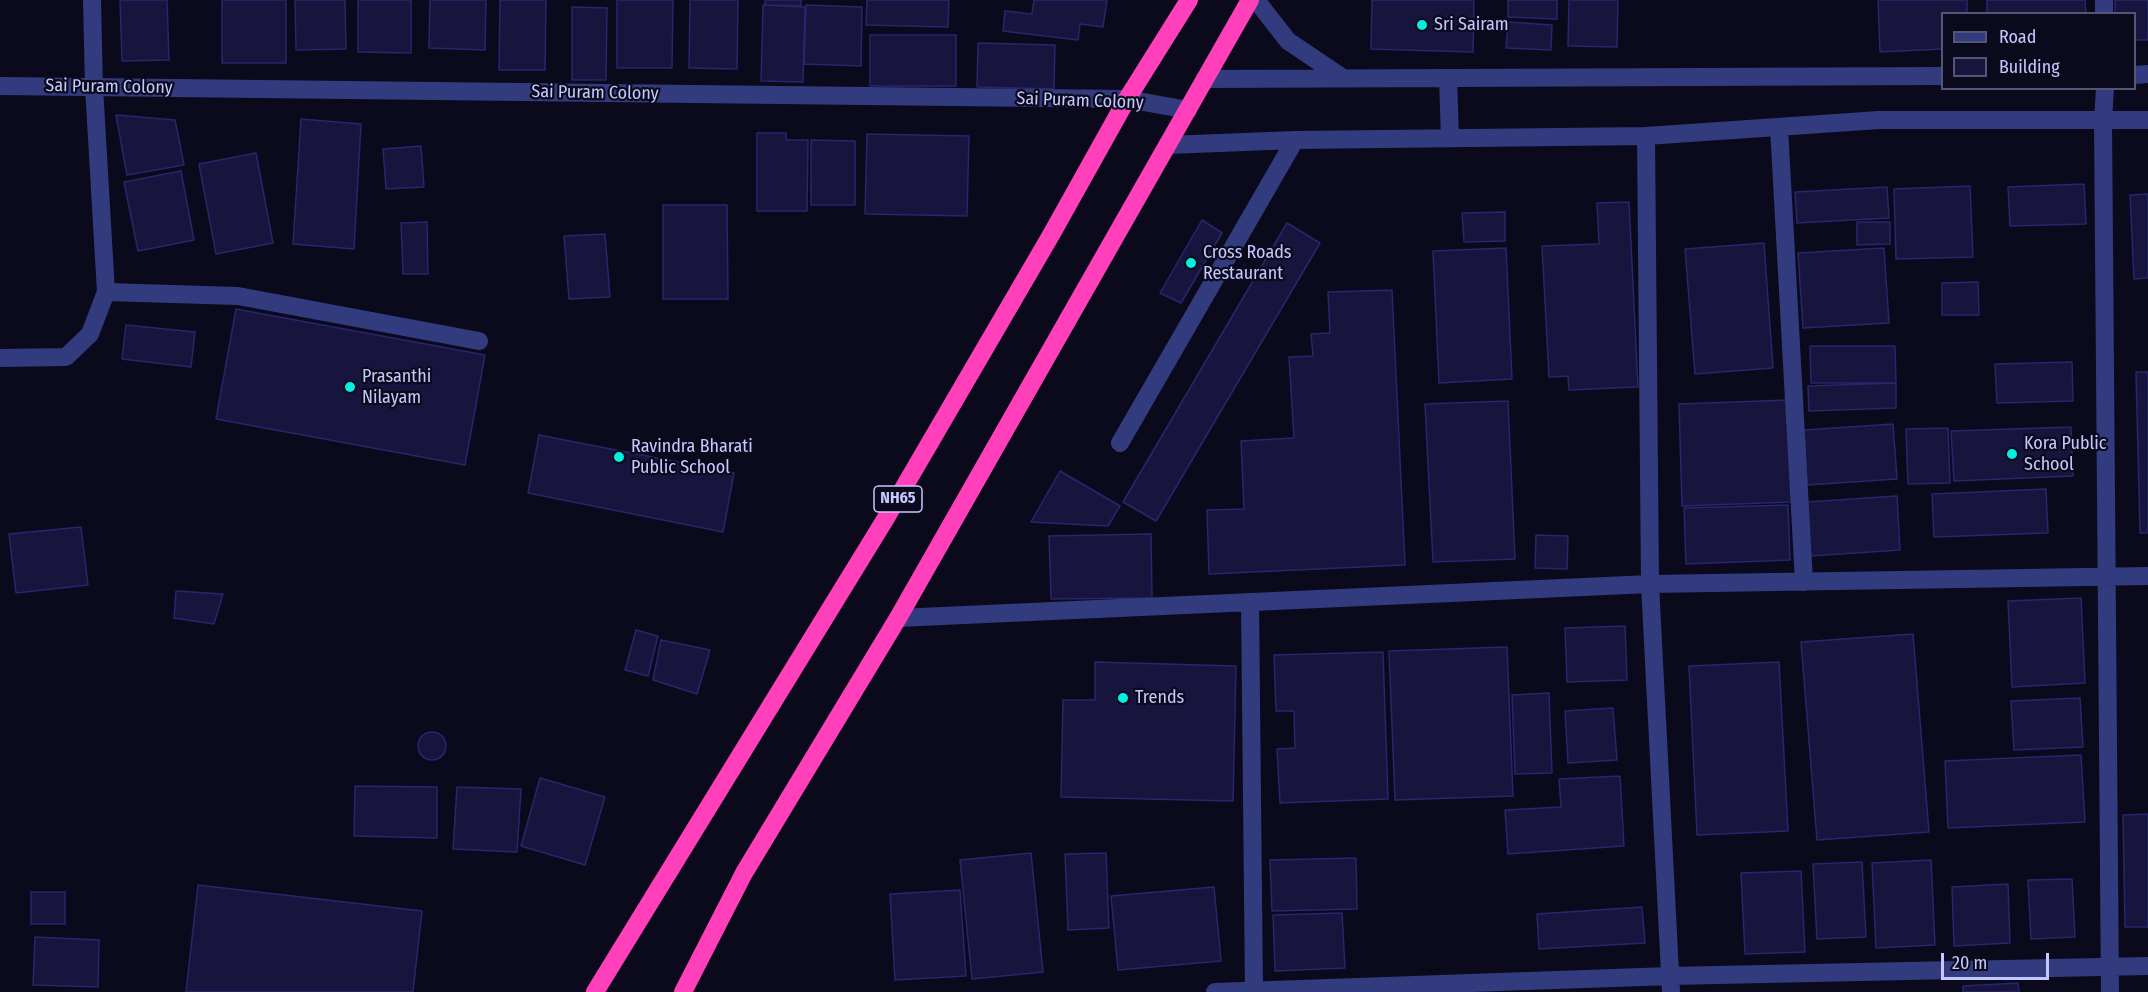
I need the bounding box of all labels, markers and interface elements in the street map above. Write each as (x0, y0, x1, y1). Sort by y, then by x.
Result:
legend (1941, 12, 2136, 90)
place label: Sri Sairam (1434, 14, 1509, 36)
marker: Sri Sairam (1415, 18, 1429, 32)
text: Road (1999, 26, 2036, 48)
text: Building (1999, 56, 2060, 78)
street label: Sai Puram Colony (45, 75, 173, 99)
street label: Sai Puram Colony (531, 81, 659, 105)
street label: Sai Puram Colony (1016, 88, 1144, 114)
place label: Cross Roads Restaurant (1203, 242, 1292, 284)
marker: Cross Roads Restaurant (1184, 256, 1198, 270)
place label: Prasanthi Nilayam (362, 366, 431, 409)
marker: Prasanthi Nilayam (343, 380, 357, 394)
place label: Kora Public School (2024, 433, 2106, 476)
place label: Ravindra Bharati Public School (631, 436, 753, 478)
marker: Kora Public School (2005, 447, 2019, 461)
marker: Ravindra Bharati Public School (612, 450, 626, 464)
road number: NH65 (874, 486, 922, 512)
place label: Trends (1135, 687, 1184, 709)
marker: Trends (1116, 691, 1130, 705)
scale bar (1944, 941, 2052, 979)
text: 20 m (1952, 952, 1987, 974)

